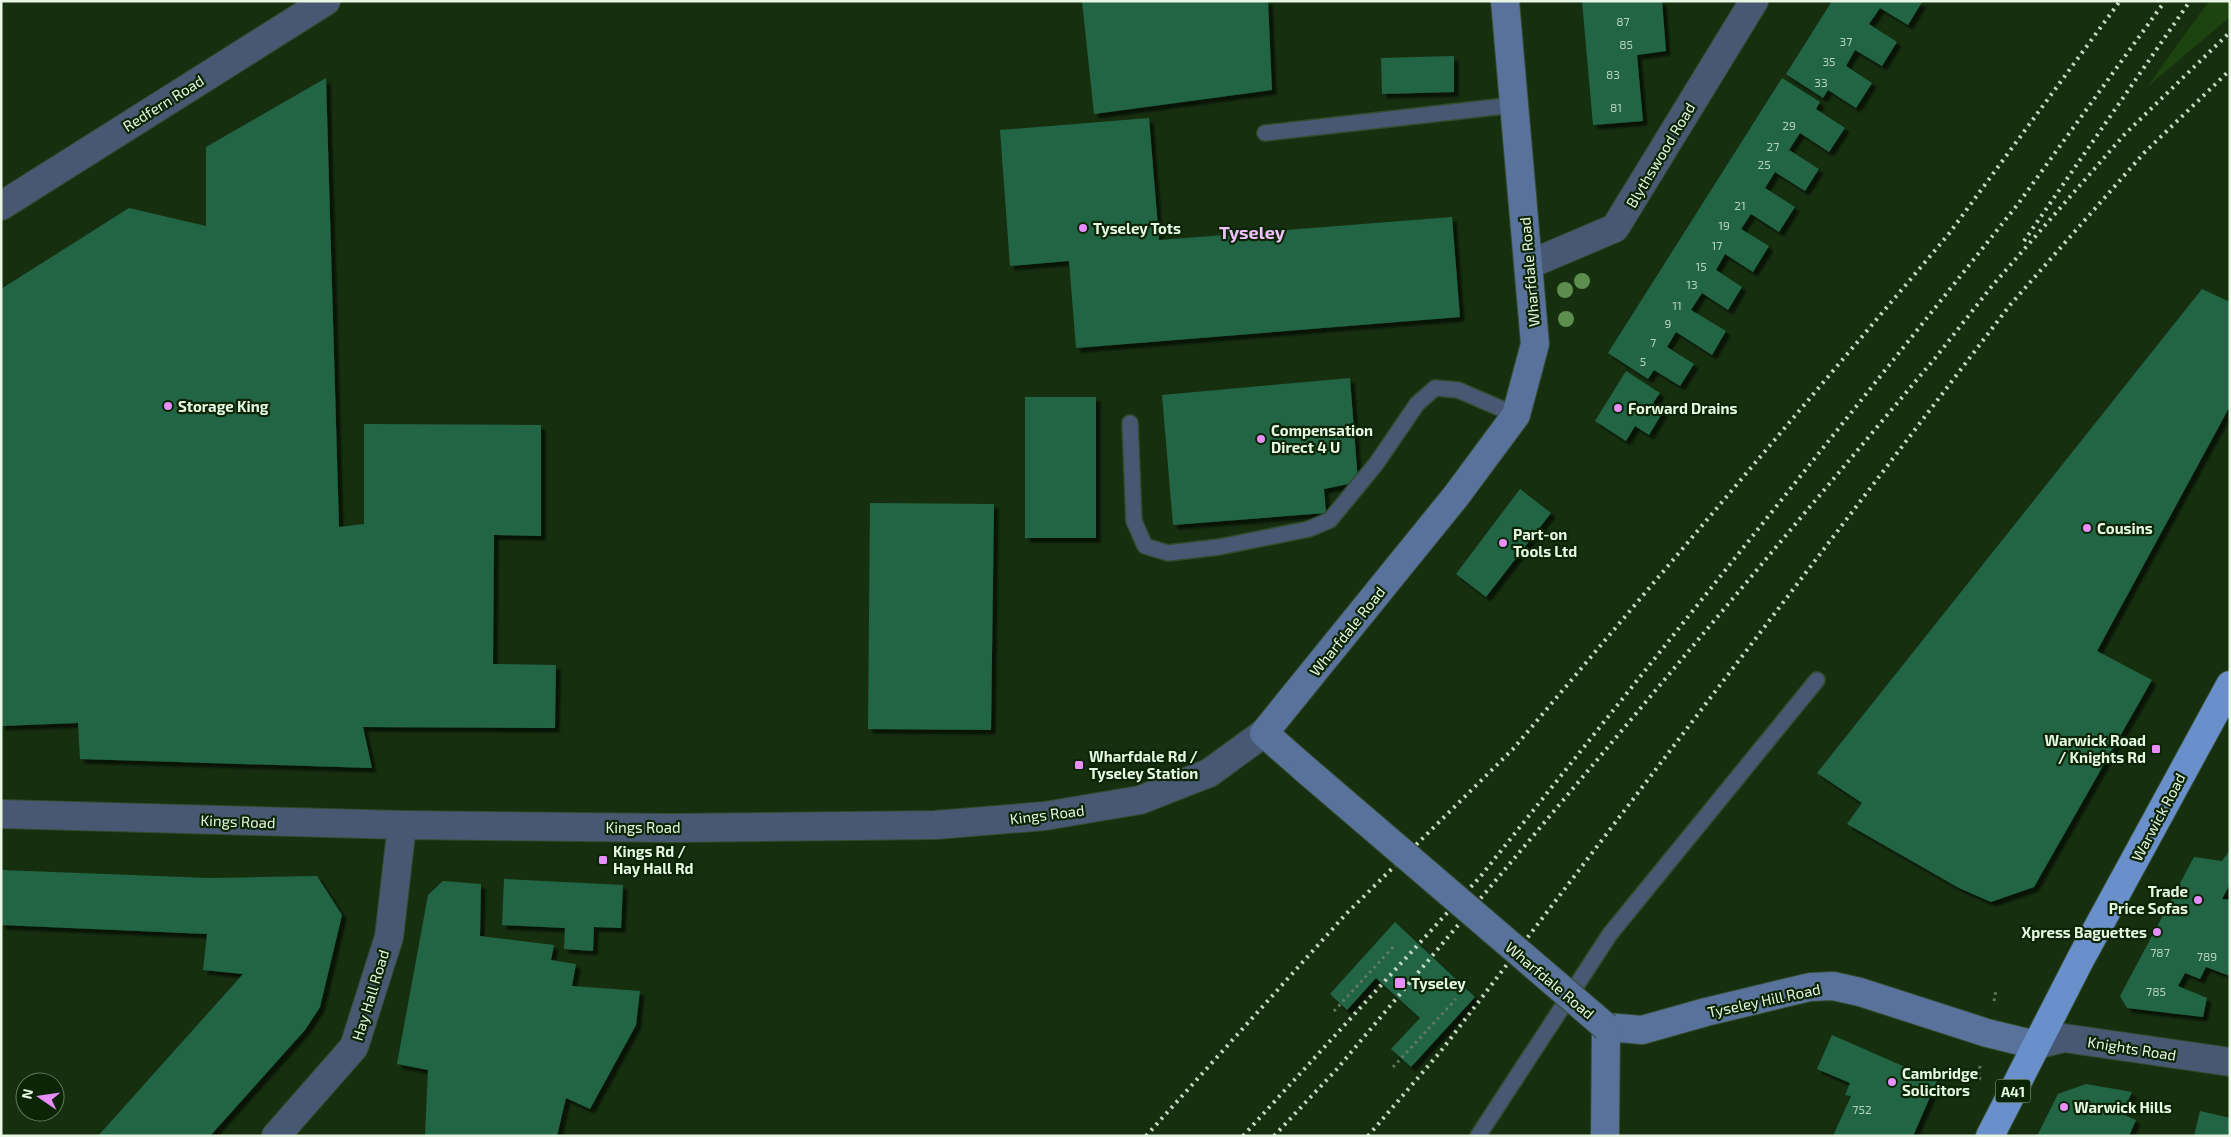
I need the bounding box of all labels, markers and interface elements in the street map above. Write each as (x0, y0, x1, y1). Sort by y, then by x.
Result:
house number: 87 (1616, 14, 1630, 28)
house number: 37 (1840, 34, 1852, 48)
house number: 85 (1619, 37, 1633, 51)
house number: 35 (1822, 54, 1836, 68)
house number: 83 (1606, 67, 1620, 81)
street label: Redfern Road (119, 71, 207, 135)
house number: 33 (1814, 75, 1828, 89)
street label: Blythswood Road (1622, 99, 1698, 211)
house number: 81 (1610, 100, 1622, 114)
house number: 29 (1782, 118, 1796, 132)
house number: 27 (1767, 139, 1779, 153)
house number: 25 (1757, 157, 1771, 171)
house number: 21 (1734, 198, 1746, 212)
street label: Wharfdale Road (1515, 216, 1543, 328)
house number: 19 (1718, 218, 1730, 232)
place label: Tyseley Tots (1093, 219, 1181, 238)
district label: Tyseley (1219, 221, 1286, 243)
marker: Tyseley Tots (1077, 222, 1089, 234)
house number: 17 (1712, 238, 1722, 252)
house number: 15 (1695, 259, 1707, 273)
house number: 13 (1686, 277, 1698, 291)
house number: 11 (1672, 298, 1682, 312)
house number: 9 (1665, 316, 1672, 330)
house number: 7 (1650, 335, 1656, 349)
house number: 5 (1640, 354, 1646, 368)
place label: Storage King (178, 397, 269, 415)
place label: Forward Drains (1628, 399, 1737, 417)
marker: Storage King (162, 400, 174, 412)
marker: Forward Drains (1612, 402, 1624, 414)
place label: Compensation Direct 4 U (1271, 421, 1373, 456)
marker: Compensation Direct 4 U (1255, 433, 1267, 445)
place label: Cousins (2097, 519, 2153, 537)
marker: Cousins (2081, 522, 2093, 534)
place label: Part-on Tools Ltd (1513, 525, 1577, 560)
marker: Part-on Tools Ltd (1497, 537, 1509, 549)
street label: Wharfdale Road (1305, 583, 1389, 679)
place label: Warwick Road / Knights Rd (2045, 731, 2146, 766)
marker: Warwick Road / Knights Rd (2150, 743, 2162, 755)
place label: Wharfdale Rd / Tyseley Station (1089, 747, 1198, 783)
marker: Wharfdale Rd / Tyseley Station (1073, 759, 1085, 771)
street label: Warwick Road (2127, 770, 2189, 864)
street label: Kings Road (1009, 800, 1085, 828)
street label: Kings Road (200, 811, 276, 831)
street label: Kings Road (605, 818, 681, 836)
place label: Kings Rd / Hay Hall Rd (613, 842, 694, 878)
marker: Kings Rd / Hay Hall Rd (597, 854, 609, 866)
place label: Trade Price Sofas (2109, 882, 2188, 917)
marker: Trade Price Sofas (2192, 894, 2204, 906)
place label: Xpress Baguettes (2021, 923, 2147, 941)
marker: Xpress Baguettes (2151, 926, 2163, 938)
street label: Wharfdale Road (1502, 938, 1598, 1022)
house number: 787 (2150, 945, 2170, 959)
street label: Hay Hall Road (348, 947, 392, 1043)
house number: 789 (2197, 949, 2217, 963)
place label: Tyseley (1411, 974, 1466, 993)
marker: Tyseley (1393, 976, 1407, 990)
street label: Tyseley Hill Road (1706, 979, 1822, 1021)
house number: 785 (2146, 984, 2166, 998)
street label: Knights Road (2086, 1032, 2178, 1064)
place label: Cambridge Solicitors (1902, 1064, 1978, 1099)
north arrow (15, 1072, 65, 1122)
marker: Cambridge Solicitors (1886, 1076, 1898, 1088)
road number: A41 (1996, 1080, 2030, 1102)
text: N (17, 1087, 36, 1101)
place label: Warwick Hills (2074, 1098, 2172, 1116)
marker: Warwick Hills (2058, 1101, 2070, 1113)
house number: 752 (1852, 1102, 1872, 1116)

